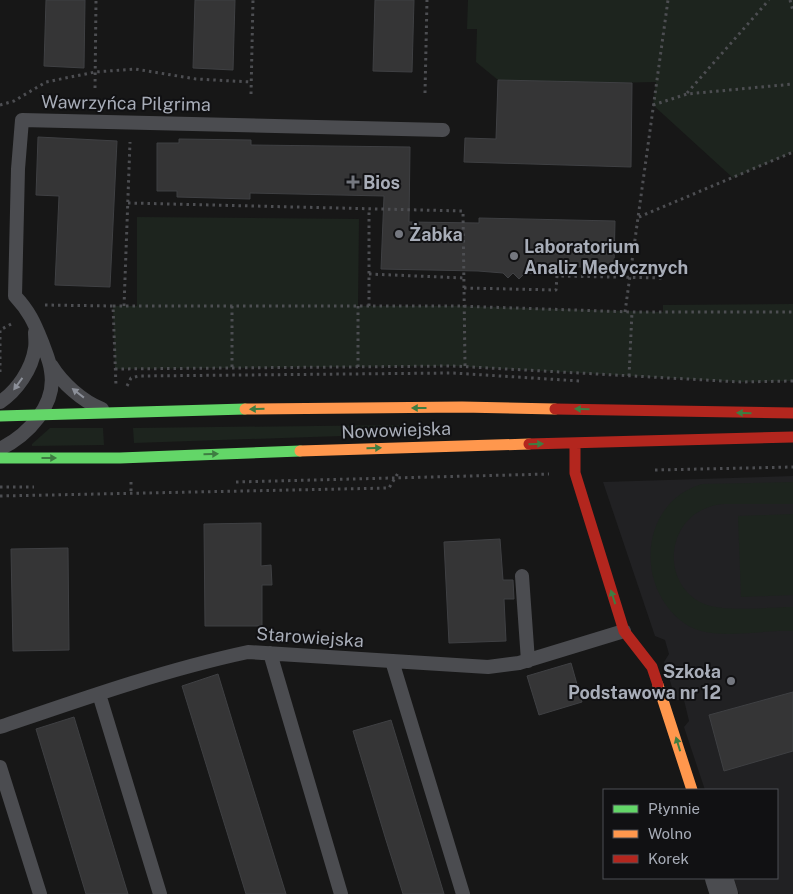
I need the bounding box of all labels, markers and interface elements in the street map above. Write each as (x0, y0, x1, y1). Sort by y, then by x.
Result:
street label: Wawrzyńca Pilgrima (41, 91, 211, 115)
place label: Bios (363, 172, 400, 193)
marker: Bios (347, 176, 359, 188)
place label: Żabka (409, 223, 463, 245)
marker: Żabka (393, 228, 405, 240)
place label: Laboratorium Analiz Medycznych (524, 236, 688, 278)
marker: Laboratorium Analiz Medycznych (508, 250, 520, 262)
one-way arrow (14, 377, 24, 390)
one-way arrow (71, 388, 84, 398)
one-way arrow (411, 404, 427, 412)
one-way arrow (249, 405, 265, 413)
one-way arrow (574, 405, 590, 413)
one-way arrow (736, 408, 752, 416)
street label: Nowowiejska (341, 418, 451, 442)
one-way arrow (528, 440, 544, 448)
one-way arrow (366, 443, 382, 451)
one-way arrow (203, 450, 219, 458)
one-way arrow (41, 454, 57, 462)
one-way arrow (609, 589, 616, 604)
street label: Starowiejska (255, 623, 365, 651)
place label: Szkoła Podstawowa nr 12 (568, 661, 721, 703)
marker: Szkoła Podstawowa nr 12 (725, 675, 737, 687)
one-way arrow (673, 736, 681, 751)
legend (603, 789, 778, 879)
text: Płynnie (648, 800, 700, 817)
text: Wolno (648, 825, 692, 842)
text: Korek (648, 850, 689, 867)

